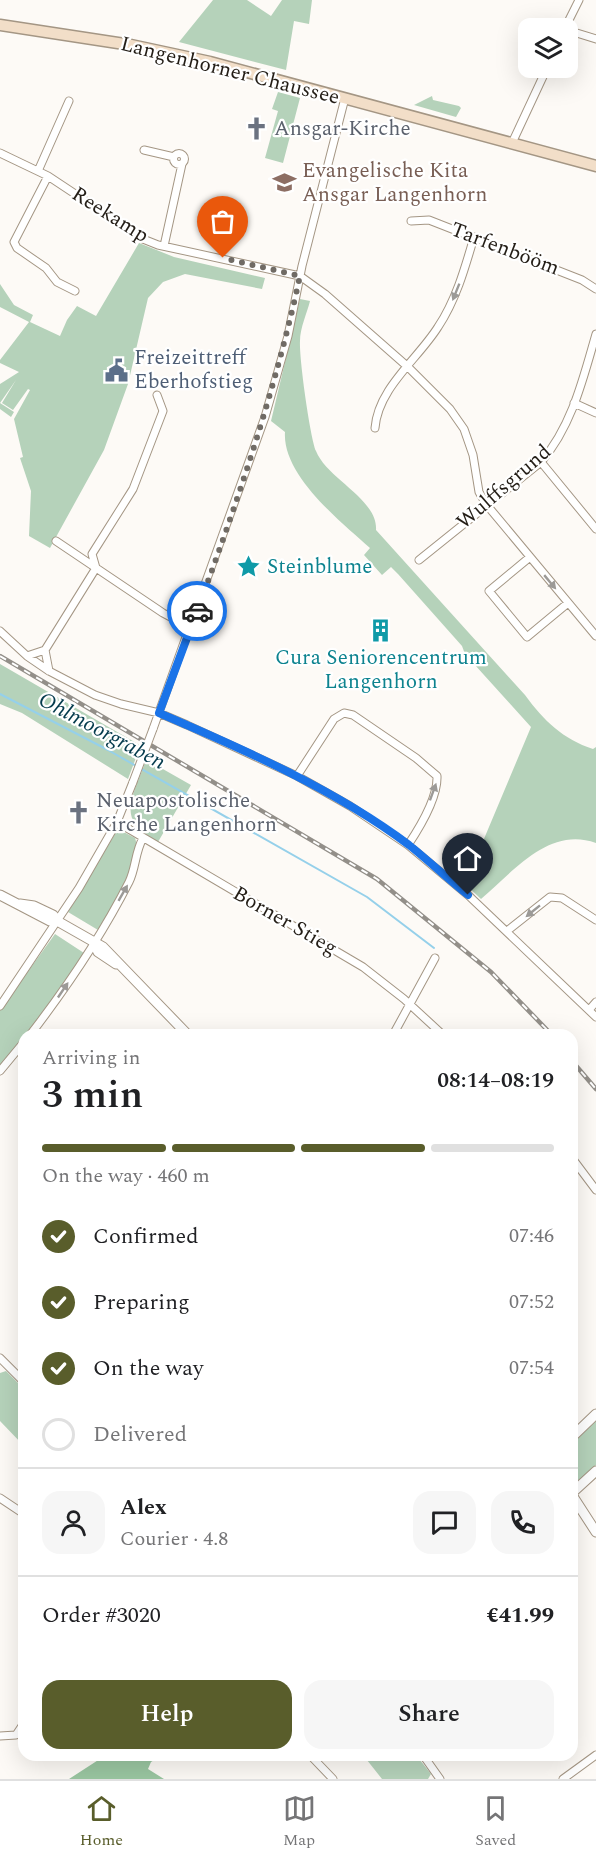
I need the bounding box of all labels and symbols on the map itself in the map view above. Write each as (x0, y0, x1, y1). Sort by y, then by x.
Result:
street label: Langenhorner Chaussee (117, 28, 343, 114)
place label: Ansgar-Kirche (274, 113, 411, 145)
church icon: Ansgar-Kirche (243, 116, 269, 142)
place label: Evangelische Kita Ansgar Langenhorn (302, 155, 487, 211)
school or university icon: Evangelische Kita Ansgar Langenhorn (271, 170, 297, 196)
street label: Reekamp (65, 179, 155, 251)
pin (197, 196, 248, 258)
street label: Tarfenbööm (446, 214, 564, 284)
one-way arrow (451, 283, 460, 301)
place label: Freizeittreff Eberhofstieg (134, 342, 253, 398)
public building icon: Freizeittreff Eberhofstieg (103, 357, 129, 383)
street label: Wulffsgrund (449, 437, 559, 537)
place label: Steinblume (267, 551, 372, 583)
place icon: Steinblume (236, 554, 262, 580)
one-way arrow (543, 574, 556, 589)
courier (167, 581, 227, 641)
building icon: Cura Seniorencentrum Langenhorn (368, 617, 394, 643)
place label: Cura Seniorencentrum Langenhorn (275, 642, 487, 698)
water label: Ohlmoorgraben (32, 683, 172, 779)
one-way arrow (429, 783, 439, 801)
place label: Neuapostolische Kirche Langenhorn (96, 785, 277, 841)
church icon: Neuapostolische Kirche Langenhorn (65, 800, 91, 826)
pin (442, 833, 493, 895)
street label: Borner Stieg (226, 878, 344, 964)
one-way arrow (117, 885, 128, 901)
one-way arrow (525, 904, 541, 917)
one-way arrow (57, 983, 69, 999)

